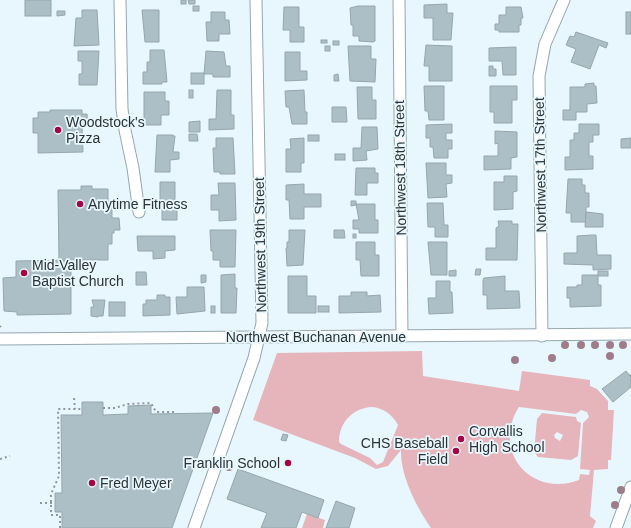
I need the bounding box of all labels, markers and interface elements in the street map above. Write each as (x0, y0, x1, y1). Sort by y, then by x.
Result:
street label: Northwest 17th Street (531, 97, 549, 233)
street label: Northwest 18th Street (391, 100, 409, 236)
place label: Woodstock's Pizza (66, 114, 145, 146)
marker: Woodstock's Pizza (53, 125, 63, 135)
street label: Northwest 19th Street (251, 177, 269, 313)
place label: Anytime Fitness (88, 196, 188, 212)
marker: Anytime Fitness (75, 199, 85, 209)
place label: Mid-Valley Baptist Church (32, 257, 124, 289)
marker: Mid-Valley Baptist Church (19, 268, 29, 278)
street label: Northwest Buchanan Avenue (226, 329, 406, 345)
place label: Corvallis High School (469, 423, 545, 455)
marker: Corvallis High School (456, 434, 466, 444)
place label: CHS Baseball Field (361, 435, 448, 467)
marker: CHS Baseball Field (451, 446, 461, 456)
place label: Franklin School (184, 455, 280, 471)
marker: Franklin School (283, 458, 293, 468)
place label: Fred Meyer (100, 475, 172, 491)
marker: Fred Meyer (87, 478, 97, 488)

